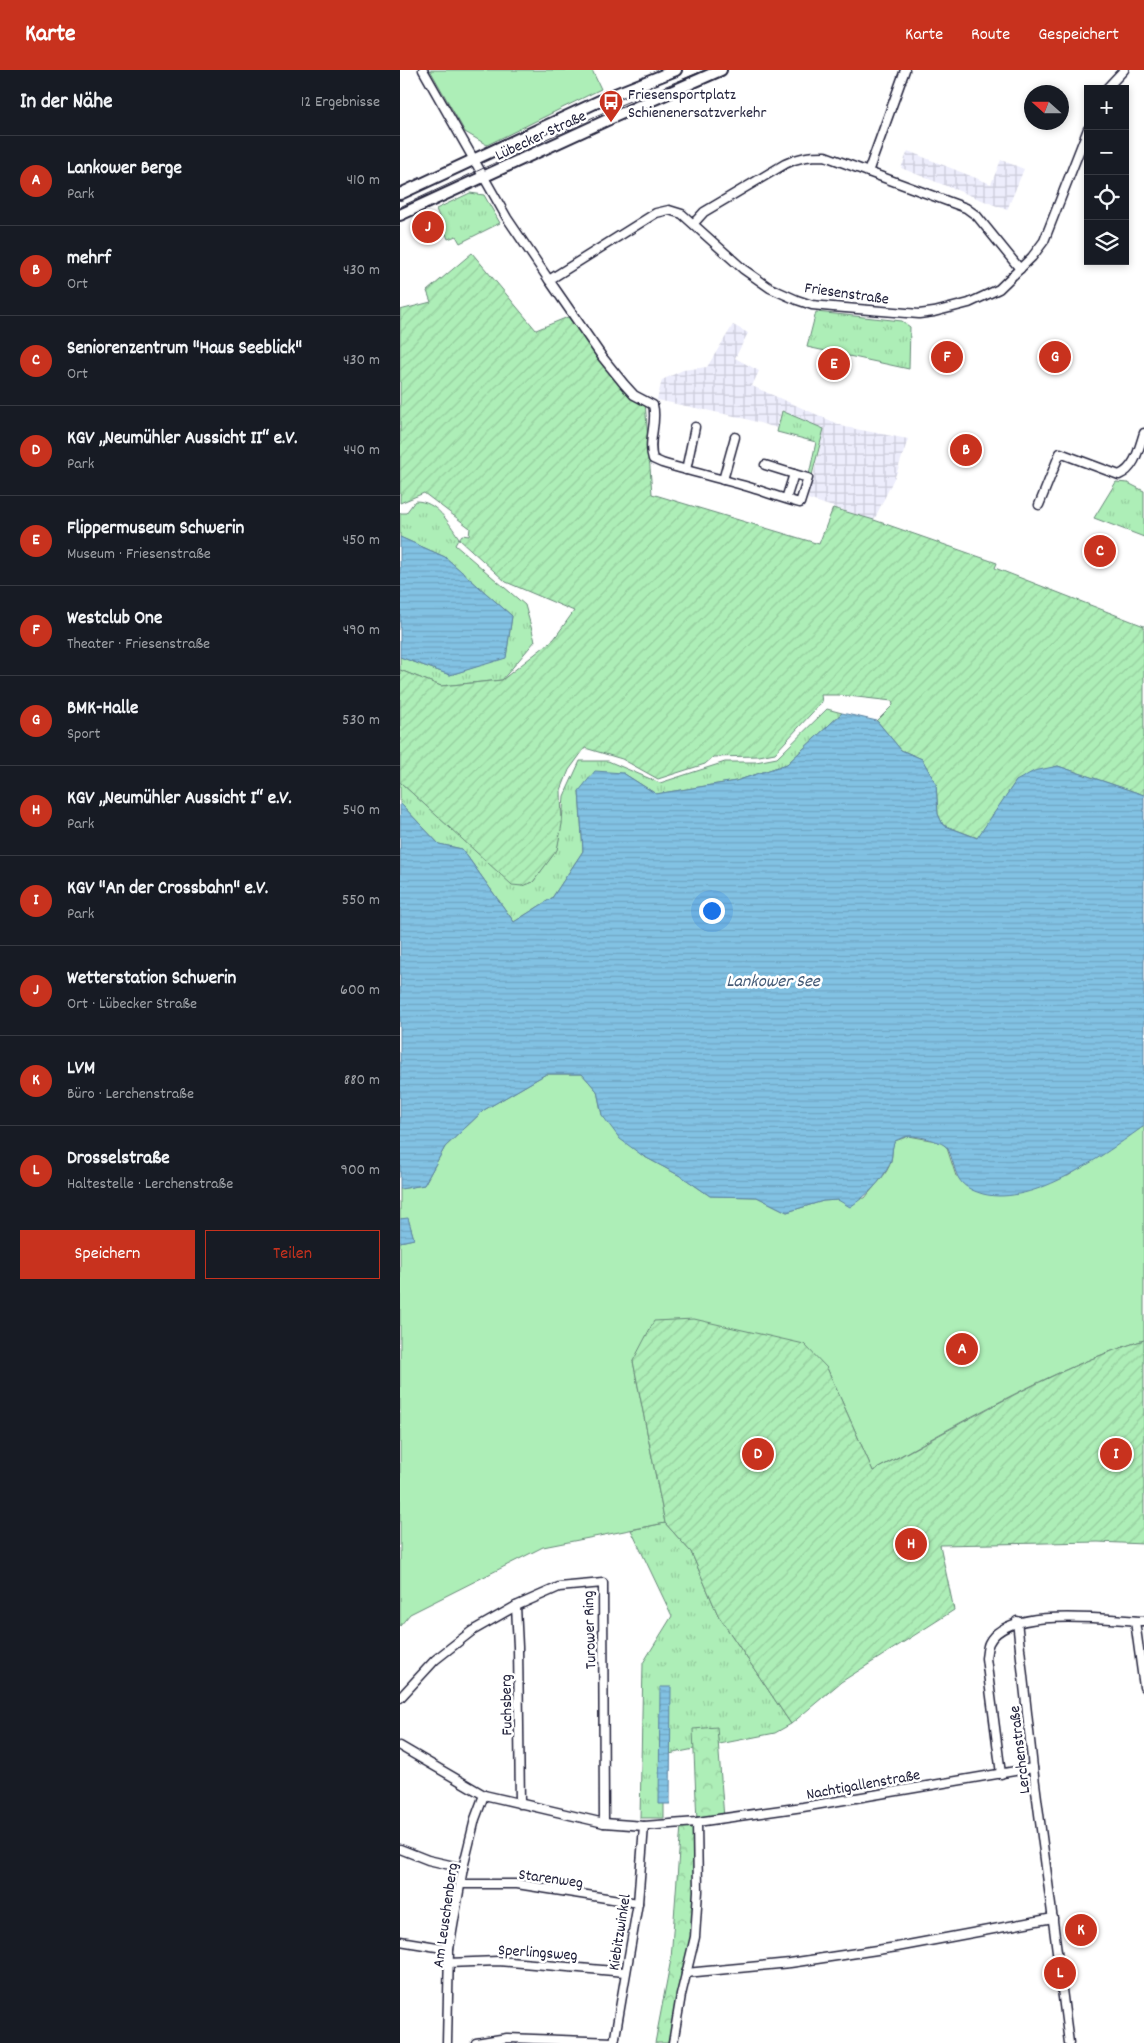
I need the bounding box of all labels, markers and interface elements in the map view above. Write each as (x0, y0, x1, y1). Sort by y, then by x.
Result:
text: Karte (25, 18, 76, 52)
text: Karte (905, 23, 943, 48)
text: Route (971, 23, 1010, 48)
text: Gespeichert (1038, 23, 1119, 48)
place label: Friesensportplatz Schienenersatzverkehr (628, 84, 766, 125)
north arrow (1024, 85, 1069, 130)
map controls (1084, 85, 1129, 265)
button: + (1084, 85, 1129, 130)
text: In der Nähe (20, 88, 112, 118)
bus stop icon: Friesensportplatz Schienenersatzverkehr (598, 89, 624, 123)
text: 12 Ergebnisse (301, 91, 380, 114)
street label: Lübecker Straße (492, 105, 590, 167)
button: − (1084, 130, 1129, 175)
text: Lankower Berge (67, 156, 182, 183)
text: A (32, 169, 40, 192)
text: 410 m (346, 169, 380, 192)
button: locate (1084, 175, 1129, 220)
text: Park (67, 183, 94, 206)
pin: J (412, 208, 444, 246)
button: layers (1084, 220, 1129, 265)
text: mehrf (67, 246, 111, 273)
text: B (32, 259, 40, 282)
text: 430 m (343, 259, 380, 282)
text: Ort (67, 273, 88, 296)
street label: Friesenstraße (803, 277, 890, 312)
text: Seniorenzentrum "Haus Seeblick" (67, 336, 302, 363)
pin: F (931, 338, 963, 376)
pin: G (1039, 338, 1071, 376)
pin: E (818, 345, 850, 383)
text: C (32, 349, 40, 372)
text: 430 m (343, 349, 380, 372)
text: Ort (67, 363, 88, 386)
text: KGV „Neumühler Aussicht II“ e.V. (67, 426, 298, 453)
pin: B (950, 431, 982, 469)
text: D (32, 439, 40, 462)
text: 440 m (343, 439, 380, 462)
text: Park (67, 453, 94, 476)
text: Flippermuseum Schwerin (67, 516, 244, 543)
text: E (32, 529, 40, 552)
text: 450 m (343, 529, 380, 552)
pin: C (1084, 532, 1116, 570)
text: Museum · Friesenstraße (67, 543, 211, 566)
text: Westclub One (67, 606, 162, 633)
text: F (32, 619, 40, 642)
text: 490 m (343, 619, 380, 642)
text: Theater · Friesenstraße (67, 633, 210, 656)
text: BMK-Halle (67, 696, 138, 723)
text: G (32, 709, 40, 732)
text: 530 m (342, 709, 380, 732)
text: Sport (67, 723, 100, 746)
text: KGV „Neumühler Aussicht I“ e.V. (67, 786, 292, 813)
text: H (32, 799, 40, 822)
text: 540 m (343, 799, 380, 822)
text: Park (67, 813, 94, 836)
text: KGV "An der Crossbahn" e.V. (67, 876, 268, 903)
text: I (34, 889, 38, 912)
text: 550 m (342, 889, 380, 912)
your location (699, 898, 725, 924)
text: Park (67, 903, 94, 926)
text: Wetterstation Schwerin (67, 966, 236, 993)
water label: Lankower See (726, 970, 821, 995)
text: J (33, 979, 39, 1002)
text: 600 m (340, 979, 380, 1002)
text: Ort · Lübecker Straße (67, 993, 197, 1016)
text: LVM (67, 1056, 95, 1083)
text: K (32, 1069, 40, 1092)
text: 880 m (344, 1069, 380, 1092)
text: Büro · Lerchenstraße (67, 1083, 194, 1106)
text: Drosselstraße (67, 1146, 170, 1173)
text: L (33, 1159, 39, 1182)
text: 900 m (341, 1159, 380, 1182)
text: Haltestelle · Lerchenstraße (67, 1173, 233, 1196)
button: Speichern (20, 1230, 195, 1279)
button: Teilen (205, 1230, 380, 1279)
pin: A (946, 1330, 978, 1368)
pin: D (742, 1435, 774, 1473)
pin: I (1100, 1435, 1132, 1473)
pin: H (895, 1525, 927, 1563)
street label: Turower Ring (578, 1590, 603, 1670)
street label: Fuchsberg (495, 1674, 520, 1736)
street label: Lerchenstraße (1004, 1704, 1037, 1795)
street label: Nachtigallenstraße (805, 1764, 922, 1807)
street label: Am Leuschenberg (428, 1861, 465, 1969)
street label: Starenweg (517, 1864, 585, 1895)
street label: Kiebitzwinkel (603, 1892, 638, 1972)
pin: K (1065, 1911, 1097, 1949)
street label: Sperlingsweg (497, 1939, 578, 1968)
pin: L (1044, 1954, 1076, 1992)

